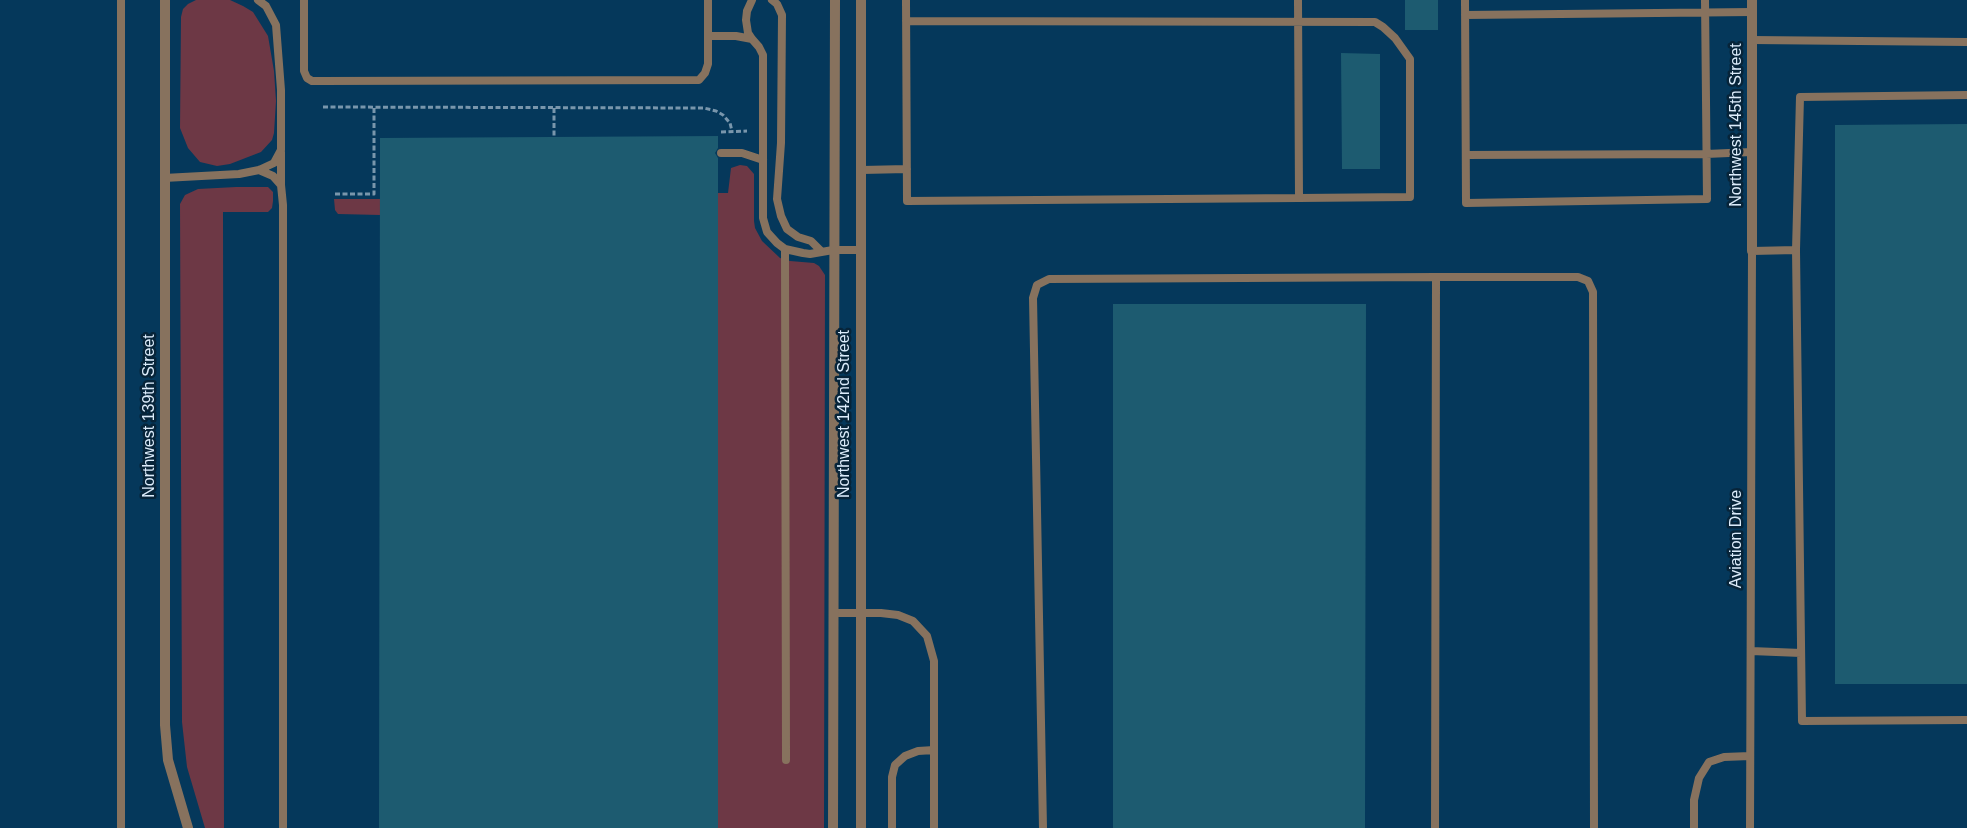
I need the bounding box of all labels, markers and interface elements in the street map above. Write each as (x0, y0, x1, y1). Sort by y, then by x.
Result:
street label: Northwest 145th Street (1727, 43, 1747, 207)
street label: Northwest 142nd Street (835, 330, 855, 498)
street label: Northwest 139th Street (140, 334, 160, 498)
street label: Aviation Drive (1727, 490, 1747, 588)

